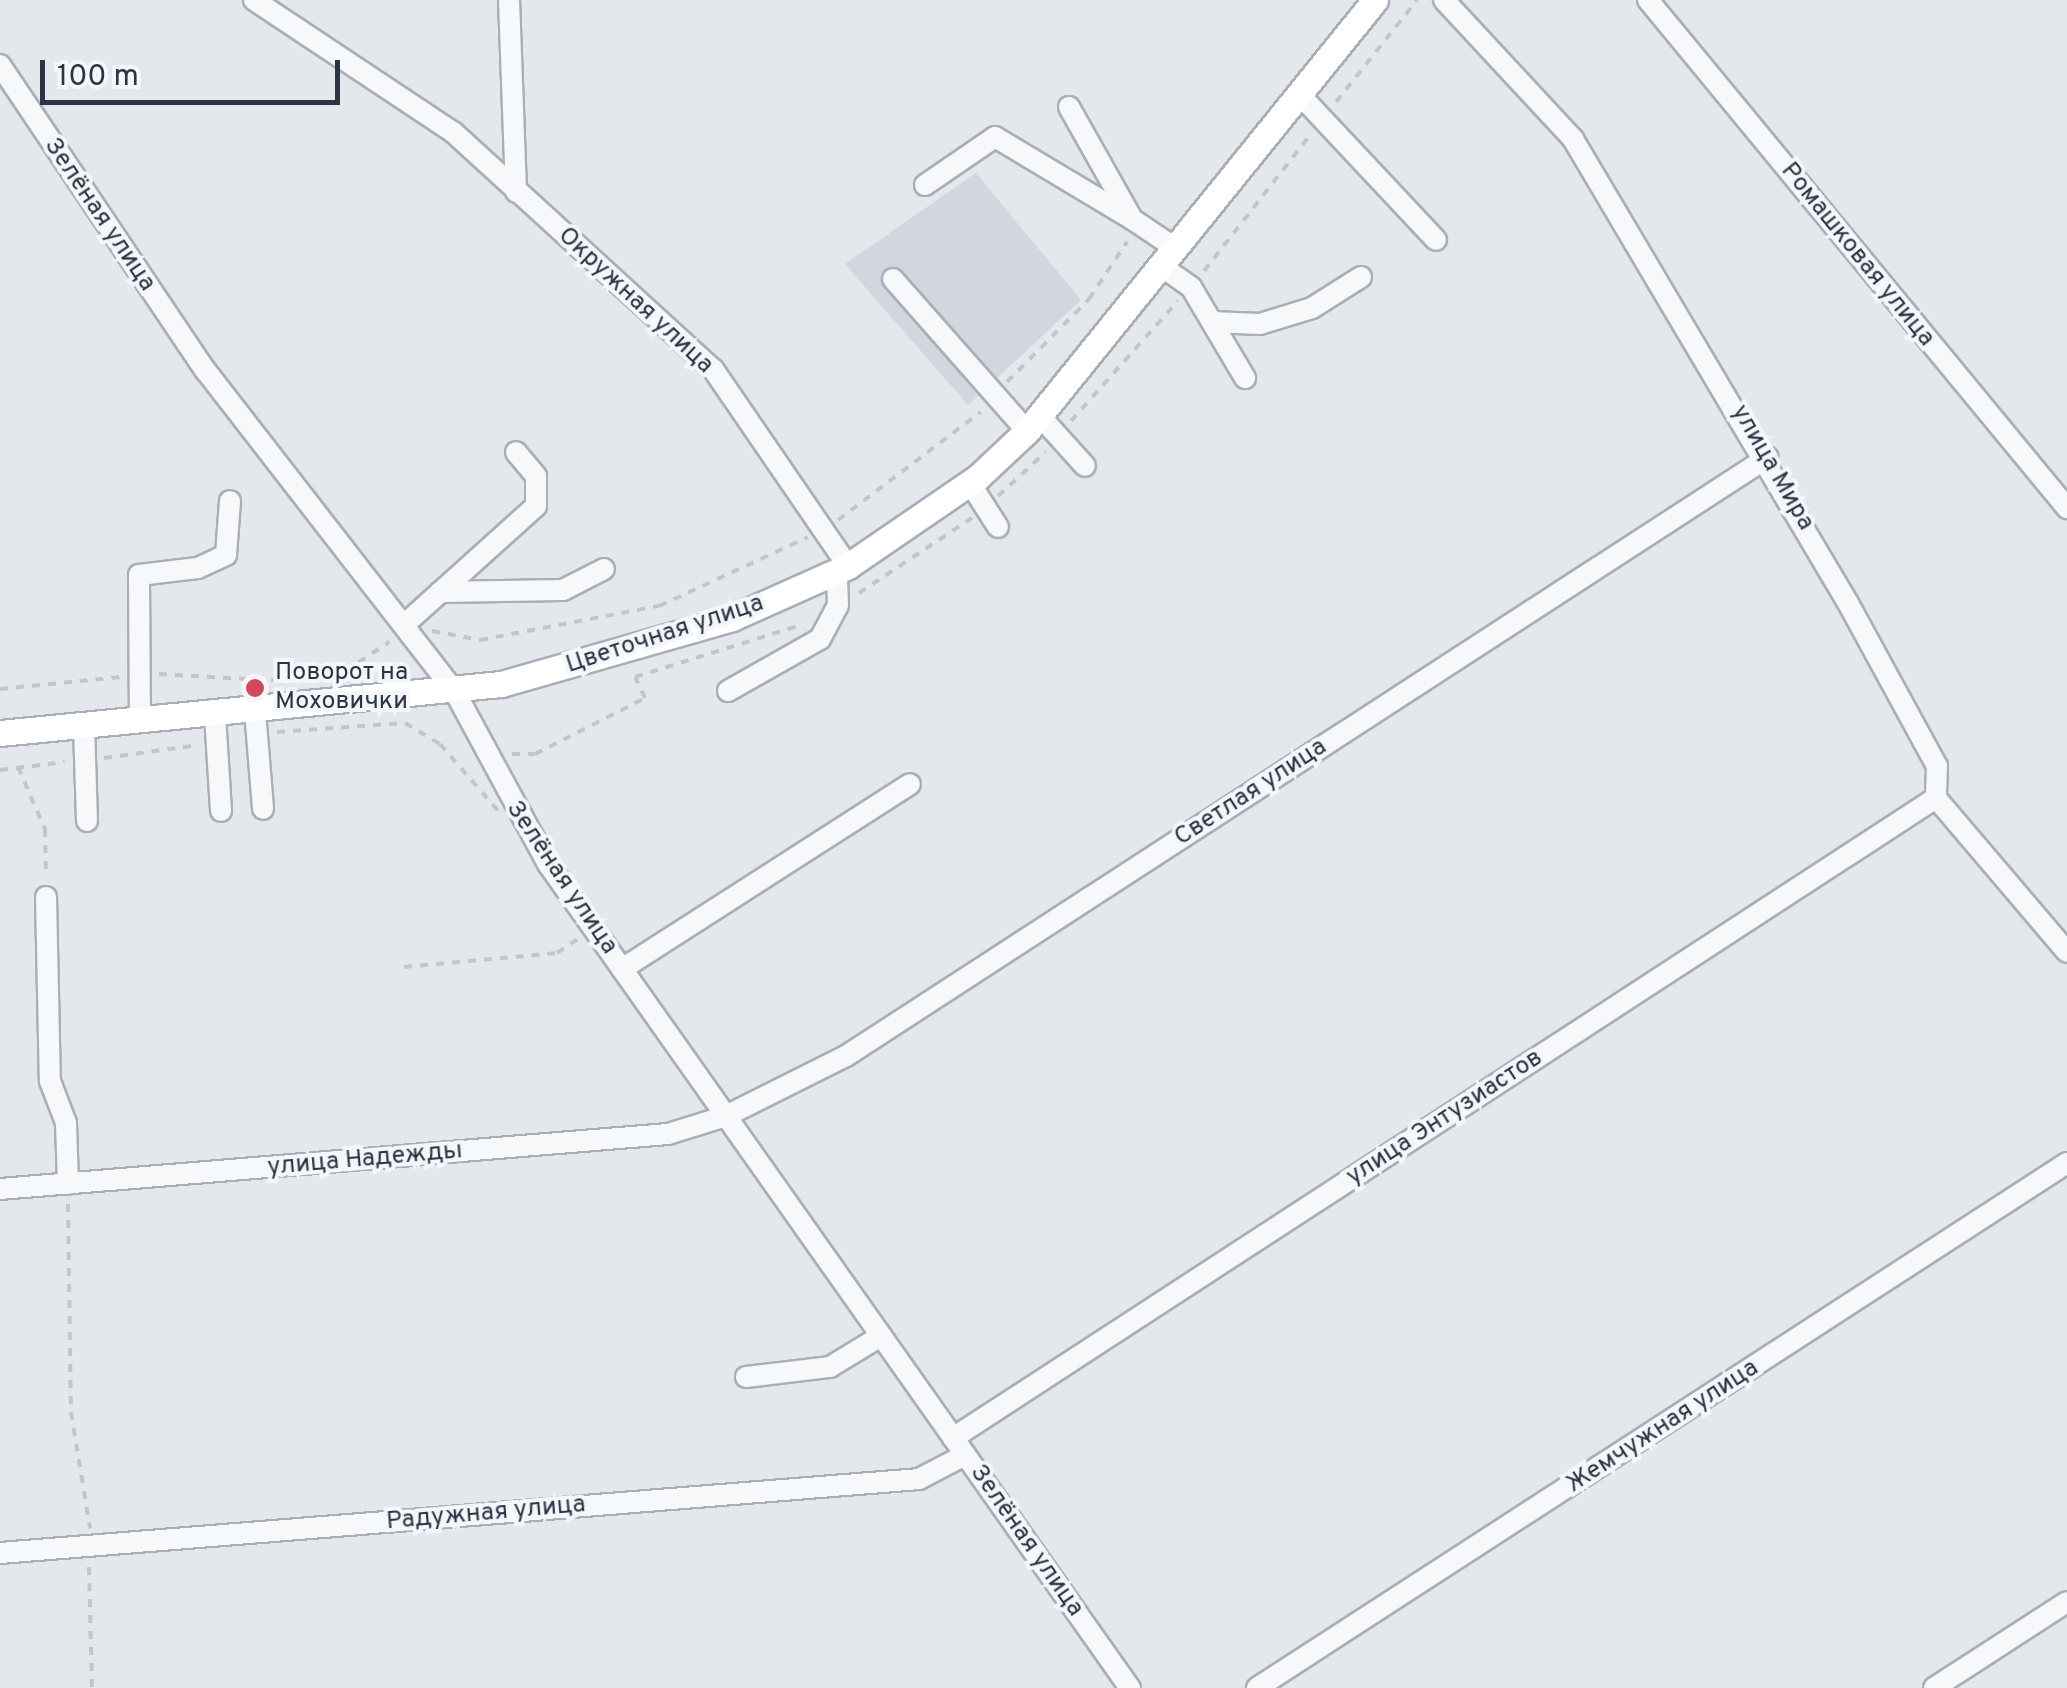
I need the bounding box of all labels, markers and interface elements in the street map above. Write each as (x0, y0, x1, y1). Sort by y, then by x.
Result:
scale bar (45, 40, 345, 102)
text: 100 m (57, 59, 139, 96)
street label: Зелёная улица (37, 133, 161, 297)
street label: Ромашковая улица (1774, 157, 1940, 353)
street label: Окружная улица (551, 221, 719, 381)
street label: улица Мира (1724, 400, 1820, 536)
street label: Цветочная улица (562, 589, 768, 681)
place label: Поворот на Моховички (275, 659, 408, 718)
marker: Поворот на Моховички (244, 677, 266, 699)
street label: Светлая улица (1169, 733, 1333, 853)
street label: Зелёная улица (499, 796, 623, 960)
street label: улица Энтузиастов (1341, 1043, 1549, 1193)
street label: улица Надежды (266, 1137, 464, 1183)
street label: Жемчужная улица (1561, 1354, 1765, 1500)
street label: Зелёная улица (962, 1459, 1090, 1623)
street label: Радужная улица (385, 1490, 587, 1538)

